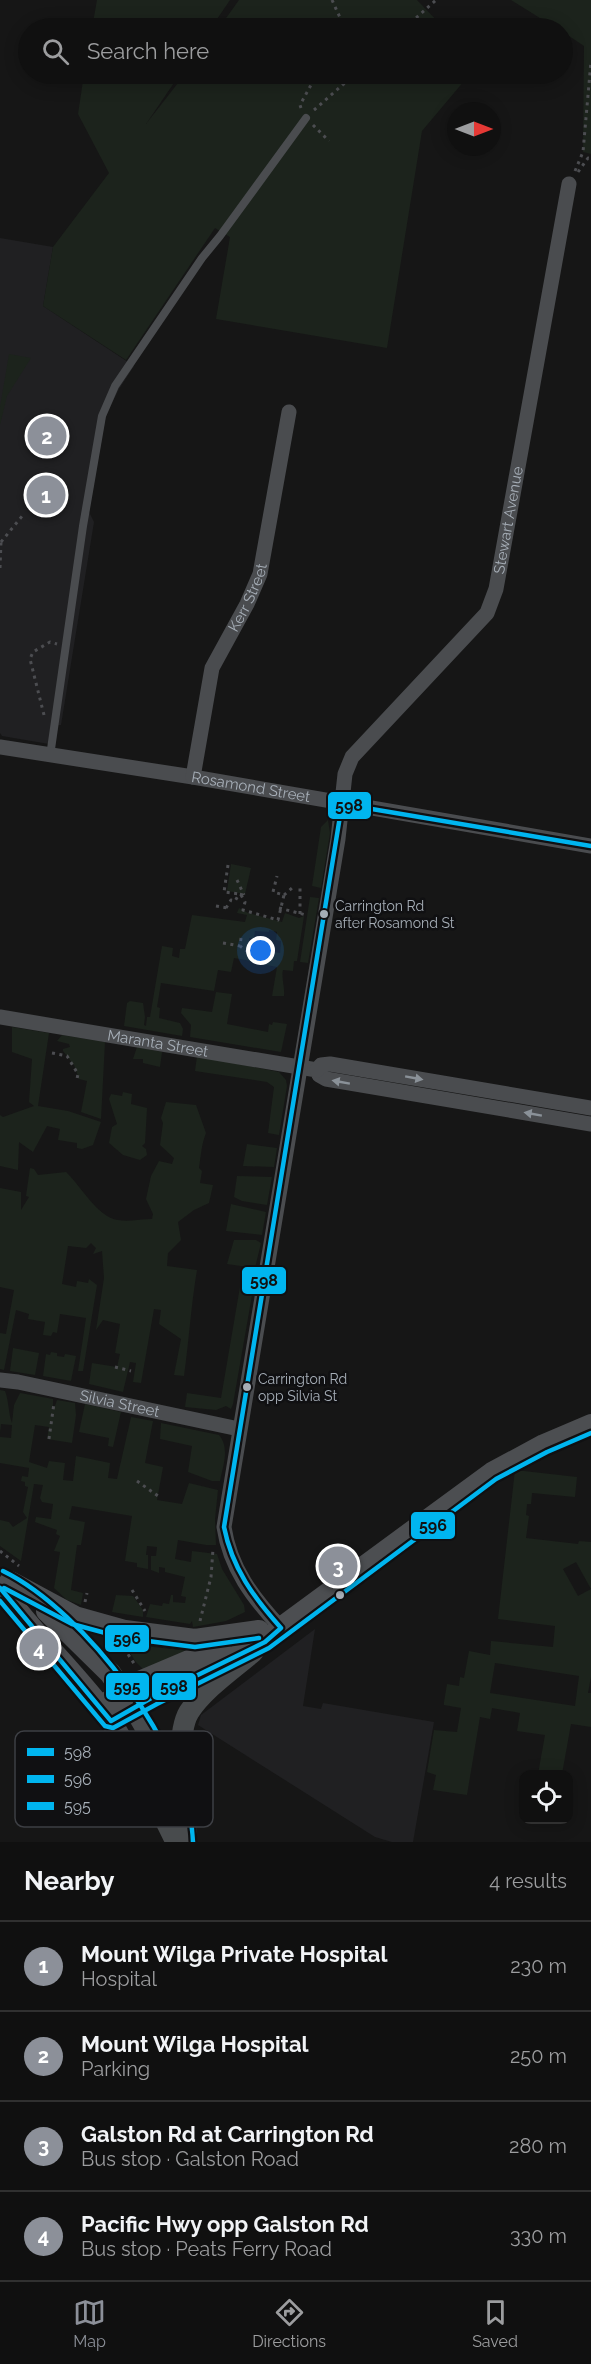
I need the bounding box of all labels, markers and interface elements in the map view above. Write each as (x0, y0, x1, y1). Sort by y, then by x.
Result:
search box (18, 18, 573, 84)
icon: search (39, 35, 72, 68)
text: Search here (87, 38, 209, 64)
north arrow (447, 102, 501, 156)
pin: 2 (28, 414, 66, 458)
street label: Stewart Avenue (490, 465, 527, 575)
pin: 1 (26, 472, 66, 518)
street label: Kerr Street (225, 562, 271, 635)
street label: Rosamond Street (190, 768, 312, 806)
line badge: 598 (327, 791, 372, 820)
text: 598 (335, 796, 363, 815)
place label: Carrington Rd after Rosamond St (335, 898, 455, 931)
marker: Carrington Rd after Rosamond St (318, 908, 330, 920)
your location (246, 936, 275, 965)
street label: Maranta Street (106, 1026, 210, 1061)
one-way arrow (404, 1074, 423, 1083)
one-way arrow (331, 1077, 350, 1086)
one-way arrow (524, 1109, 543, 1118)
line badge: 598 (241, 1266, 287, 1295)
text: 598 (250, 1271, 278, 1290)
place label: Carrington Rd opp Silvia St (258, 1371, 347, 1404)
marker: Carrington Rd opp Silvia St (241, 1381, 253, 1393)
street label: Silvia Street (78, 1386, 161, 1421)
line badge: 596 (410, 1511, 456, 1540)
text: 596 (419, 1516, 447, 1535)
pin: 3 (318, 1544, 358, 1588)
unlabelled marker (334, 1589, 346, 1601)
line badge: 596 (104, 1624, 150, 1653)
pin: 4 (20, 1626, 58, 1670)
text: 596 (113, 1629, 141, 1648)
line badge: 595 (105, 1672, 150, 1701)
line badge: 598 (151, 1672, 197, 1701)
text: 595 (113, 1677, 141, 1696)
text: 598 (160, 1677, 188, 1696)
legend (15, 1731, 213, 1827)
text: 598 (64, 1743, 92, 1762)
text: 596 (64, 1770, 92, 1789)
map controls (519, 1770, 573, 1824)
button: locate (519, 1770, 573, 1824)
text: 595 (64, 1797, 91, 1816)
text: Nearby (24, 1866, 114, 1896)
text: 4 results (489, 1869, 567, 1893)
text: Mount Wilga Private Hospital (81, 1941, 387, 1967)
text: 1 (39, 1954, 48, 1978)
text: 230 m (510, 1954, 567, 1978)
text: Hospital (81, 1967, 157, 1991)
text: Mount Wilga Hospital (81, 2031, 309, 2057)
text: 2 (38, 2044, 49, 2068)
text: 250 m (510, 2044, 567, 2068)
text: Parking (81, 2057, 150, 2081)
text: Galston Rd at Carrington Rd (81, 2121, 374, 2147)
text: 3 (38, 2134, 49, 2158)
text: 280 m (509, 2134, 567, 2158)
text: Bus stop · Galston Road (81, 2147, 299, 2171)
text: Pacific Hwy opp Galston Rd (81, 2211, 369, 2237)
text: 4 (38, 2224, 49, 2248)
text: 330 m (510, 2224, 567, 2248)
text: Bus stop · Peats Ferry Road (81, 2237, 332, 2261)
tab: Map (73, 2296, 106, 2351)
tab: Directions (252, 2296, 326, 2351)
tab: Saved (472, 2296, 518, 2351)

